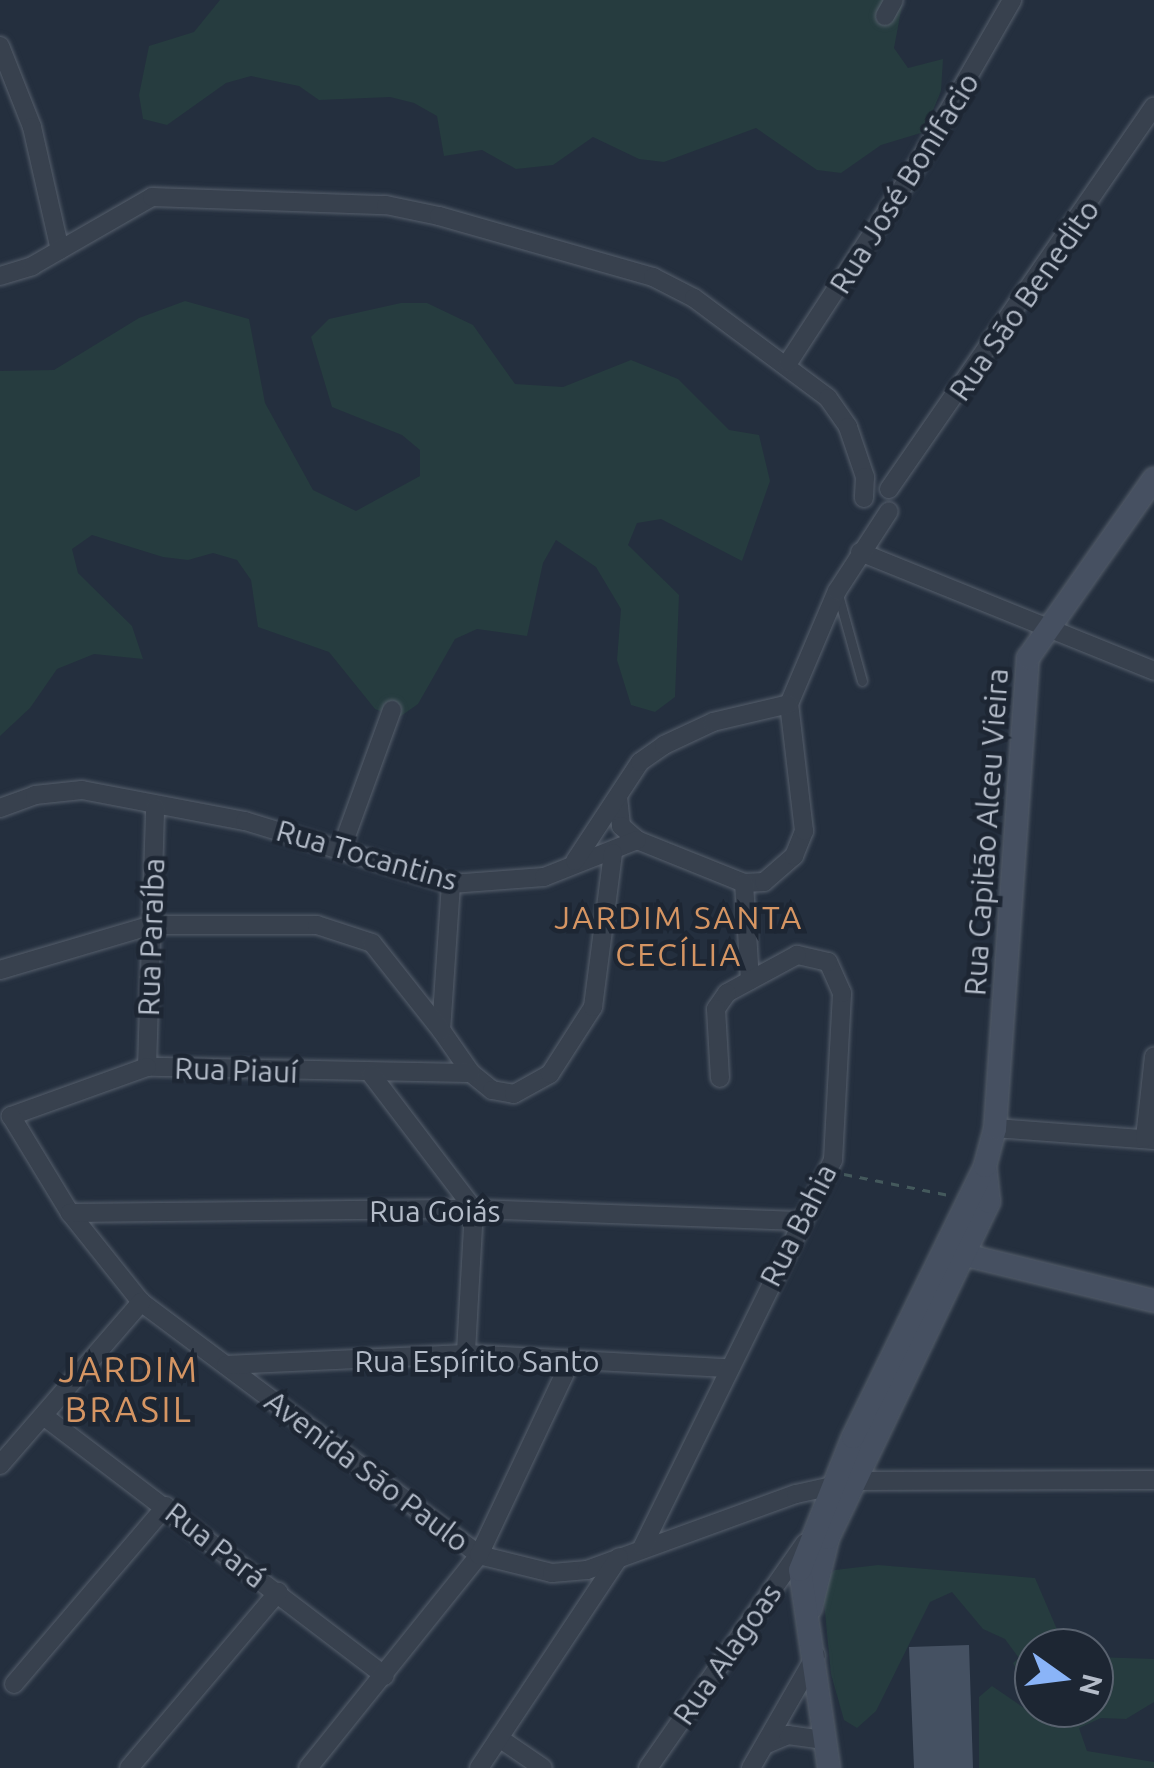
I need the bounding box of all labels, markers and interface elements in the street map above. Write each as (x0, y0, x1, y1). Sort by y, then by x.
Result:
street label: Rua José Bonifacio (822, 66, 986, 300)
street label: Rua São Benedito (941, 193, 1107, 407)
street label: Rua Capitão Alceu Vieira (957, 667, 1015, 997)
street label: Rua Tocantins (272, 812, 462, 898)
street label: Rua Paraíba (130, 857, 172, 1017)
district label: JARDIM SANTA CECÍLIA (554, 899, 804, 974)
street label: Rua Piauí (174, 1050, 298, 1090)
street label: Rua Bahia (752, 1158, 844, 1292)
street label: Rua Goiás (369, 1193, 501, 1229)
street label: Rua Espírito Santo (354, 1343, 600, 1379)
district label: JARDIM BRASIL (59, 1348, 199, 1430)
street label: Avenida São Paulo (258, 1383, 476, 1559)
street label: Rua Pará (158, 1495, 274, 1595)
street label: Rua Alagoas (665, 1576, 789, 1732)
north arrow (1014, 1628, 1114, 1728)
text: N (1074, 1671, 1109, 1699)

